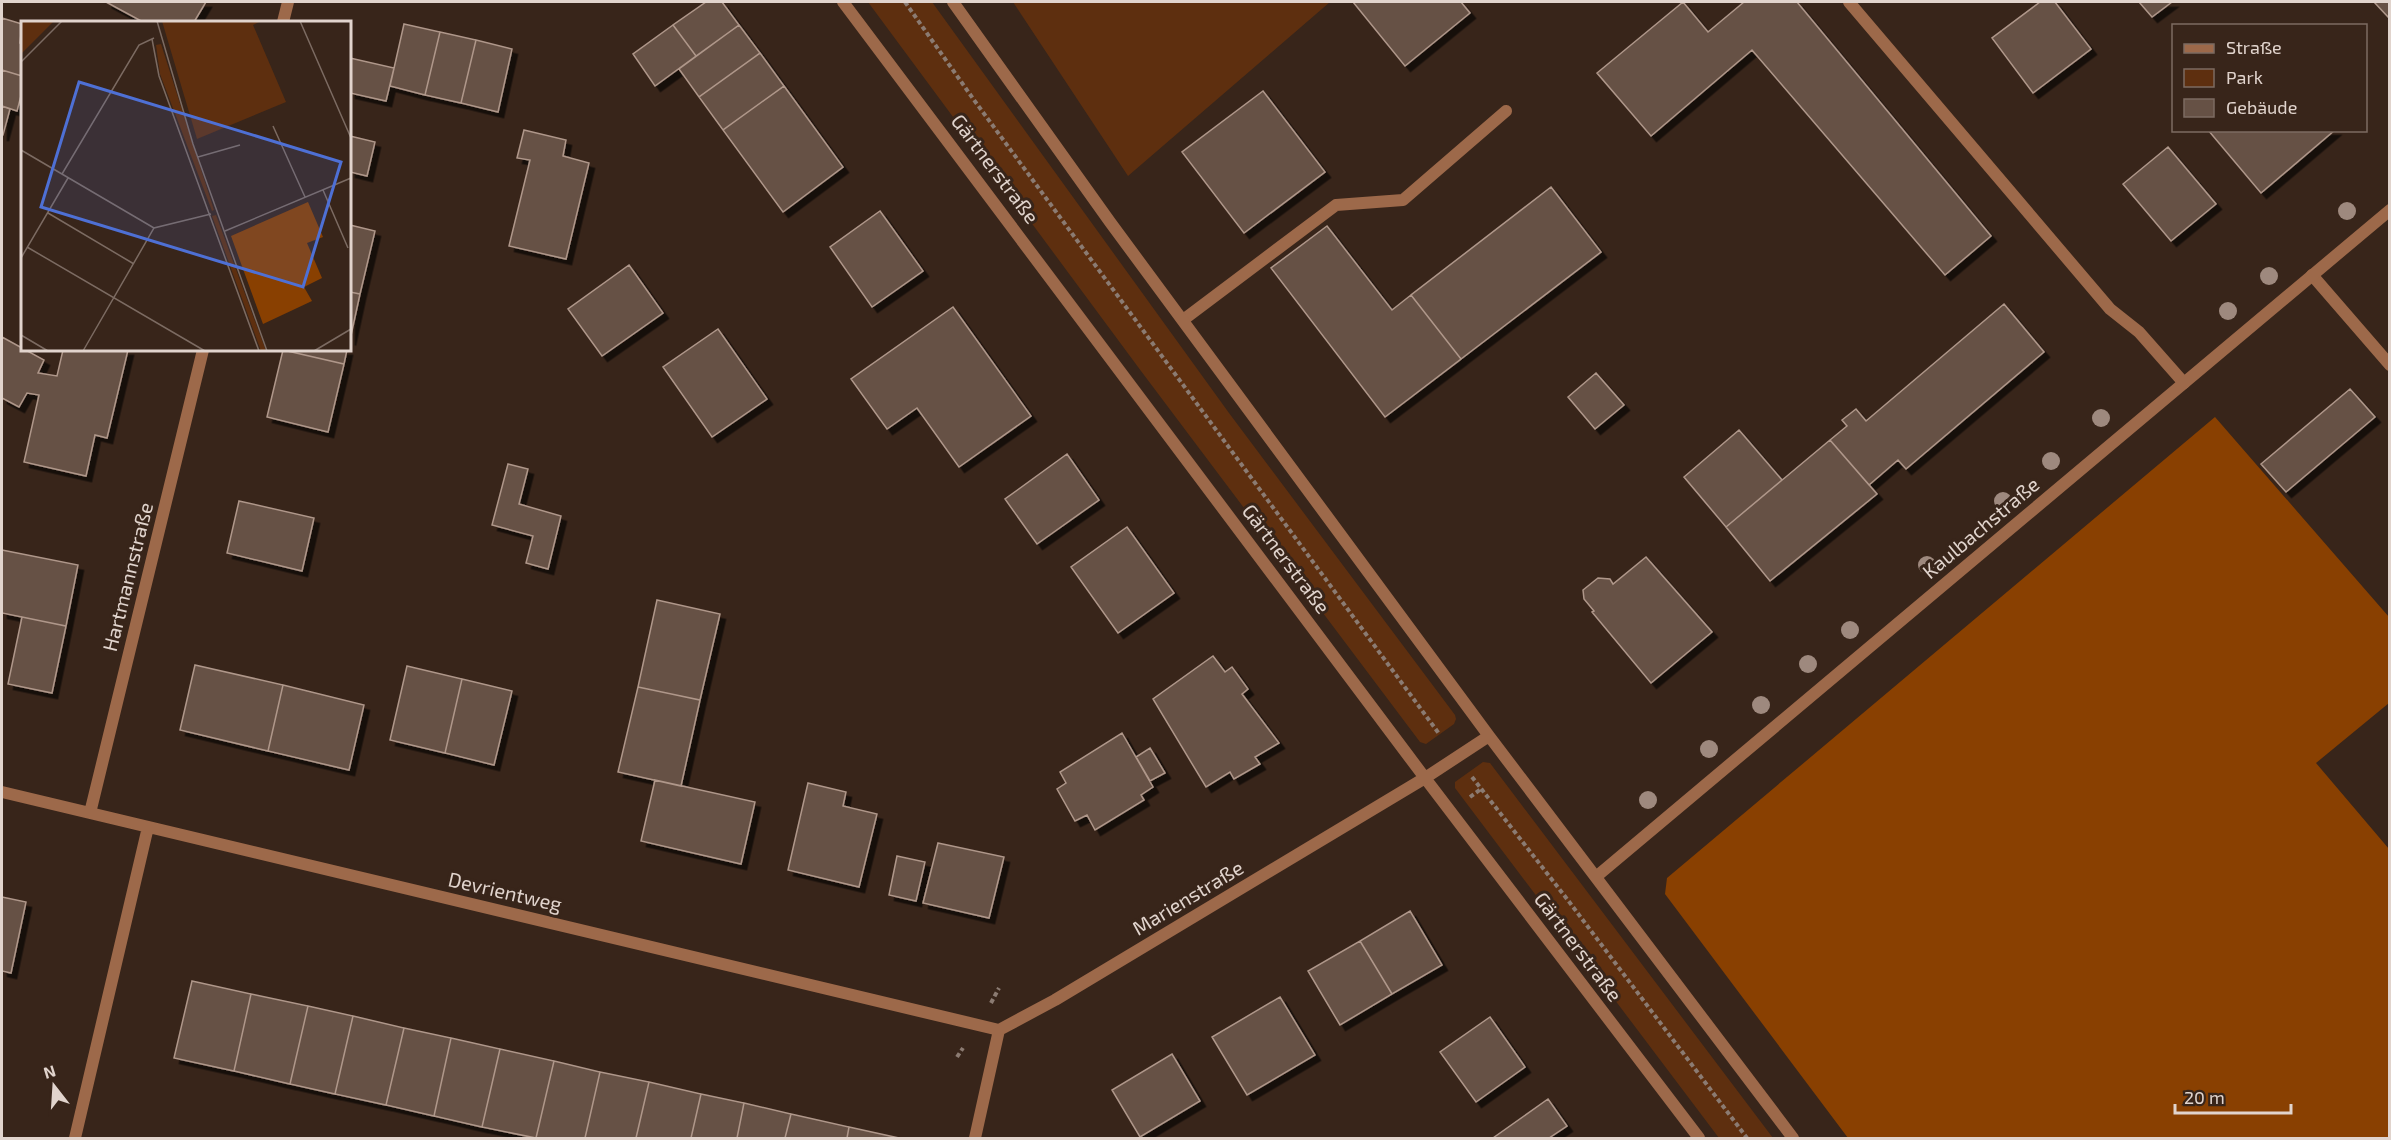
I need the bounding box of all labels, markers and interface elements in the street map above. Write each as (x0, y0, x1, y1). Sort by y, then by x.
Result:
inset map (21, 21, 351, 351)
legend (2172, 24, 2367, 132)
text: Straße (2226, 36, 2282, 58)
text: Park (2226, 66, 2263, 88)
text: Gebäude (2226, 96, 2297, 118)
street label: Gärtnerstraße (947, 109, 1045, 228)
street label: Kaulbachstraße (1917, 471, 2044, 583)
street label: Gärtnerstraße (1238, 499, 1336, 618)
street label: Hartmannstraße (97, 500, 157, 654)
street label: Marienstraße (1128, 855, 1247, 940)
street label: Devrientweg (446, 866, 564, 916)
street label: Gärtnerstraße (1530, 887, 1628, 1006)
north arrow (24, 1056, 84, 1116)
text: N (41, 1060, 58, 1082)
scale bar (2175, 1077, 2290, 1115)
text: 20 m (2184, 1086, 2225, 1108)

